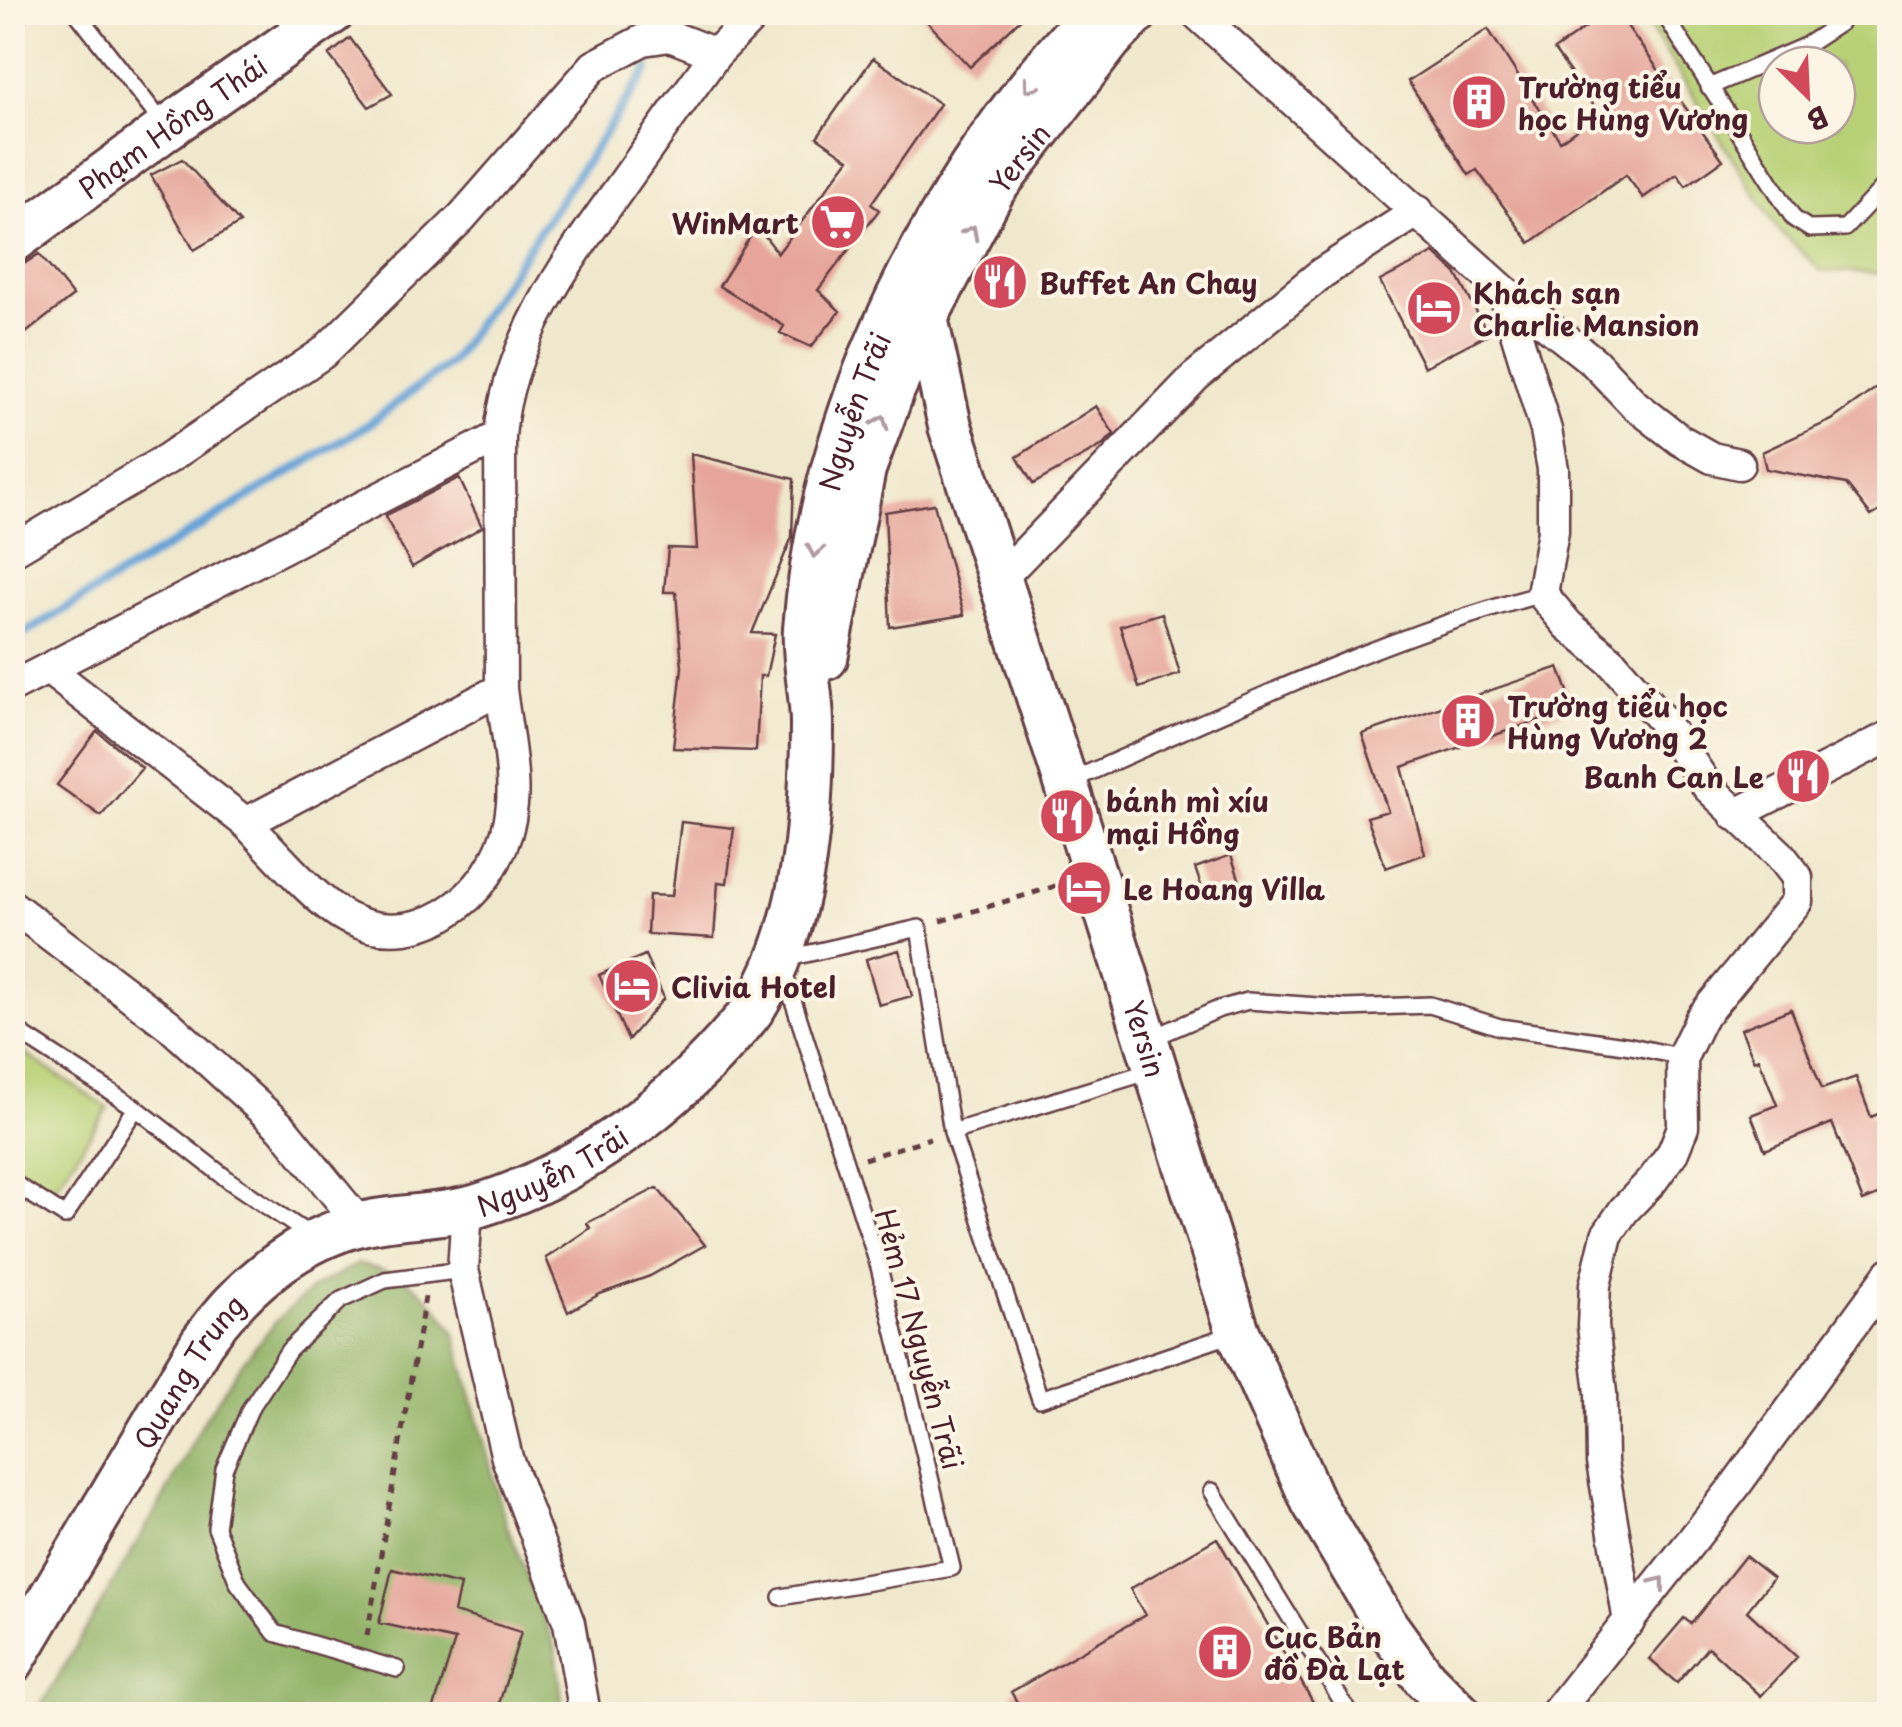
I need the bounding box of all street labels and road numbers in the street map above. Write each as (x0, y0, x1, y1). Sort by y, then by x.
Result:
street label: Phạm Hồng Thái (69, 43, 275, 208)
street label: Yersin (977, 113, 1060, 202)
street label: Nguyễn Trãi (807, 325, 901, 495)
street label: Yersin (1114, 995, 1178, 1082)
street label: Nguyễn Trãi (471, 1114, 637, 1226)
street label: Hẻm 17 Nguyễn Trãi (865, 1204, 975, 1474)
street label: Quang Trung (122, 1284, 254, 1457)

